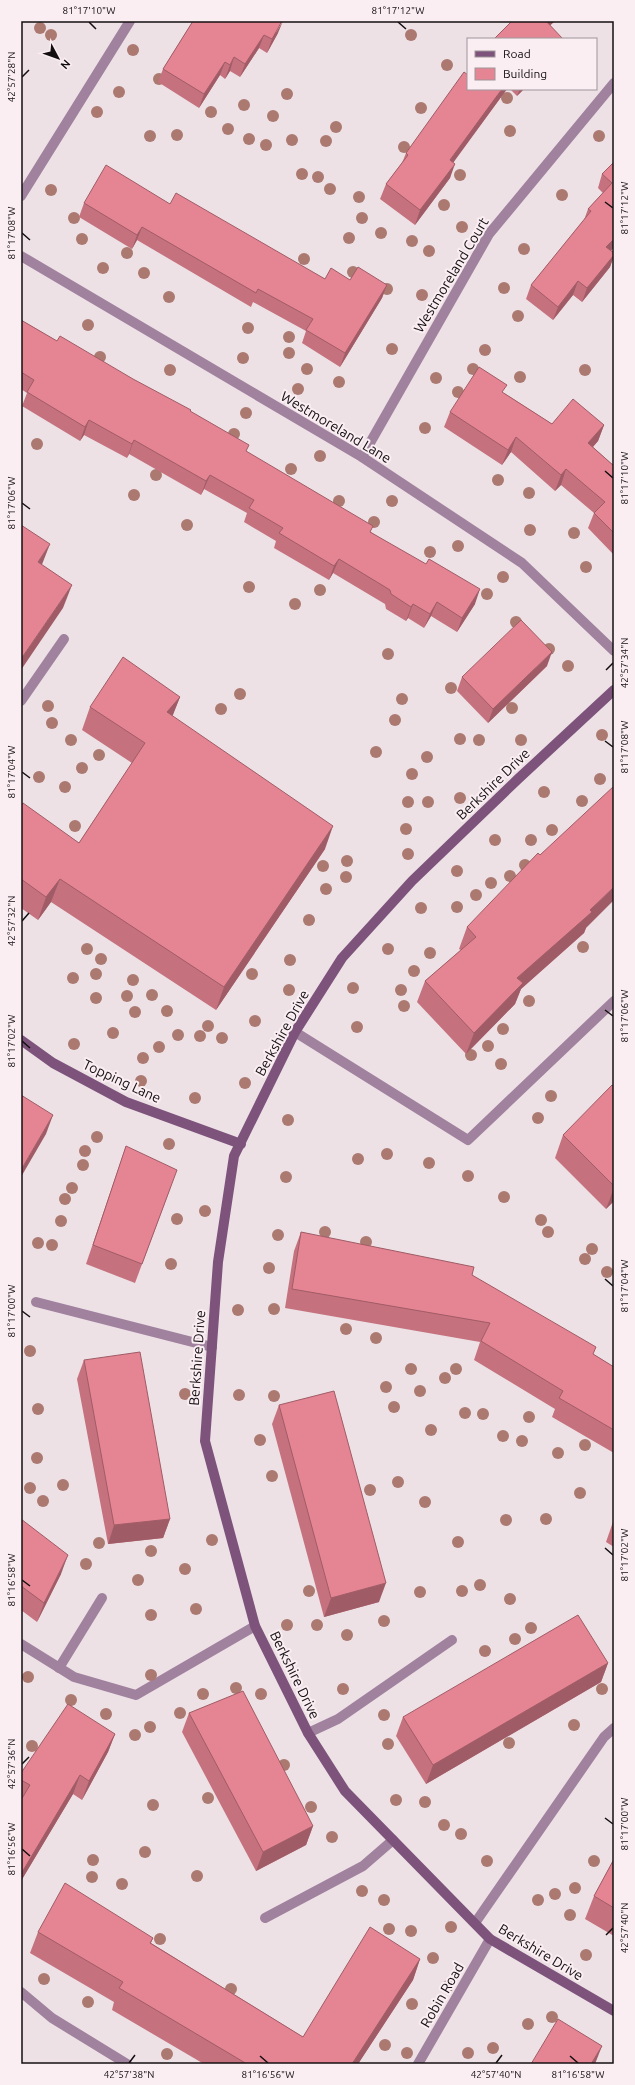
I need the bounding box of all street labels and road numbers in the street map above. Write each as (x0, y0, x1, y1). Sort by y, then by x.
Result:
street label: Westmoreland Court (410, 214, 492, 335)
street label: Westmoreland Lane (278, 388, 394, 466)
street label: Berkshire Drive (453, 745, 533, 823)
street label: Berkshire Drive (252, 987, 312, 1079)
street label: Topping Lane (80, 1056, 164, 1106)
street label: Berkshire Drive (186, 1310, 208, 1406)
street label: Berkshire Drive (267, 1628, 323, 1722)
street label: Berkshire Drive (496, 1920, 586, 1984)
street label: Robin Road (417, 1960, 467, 2030)

